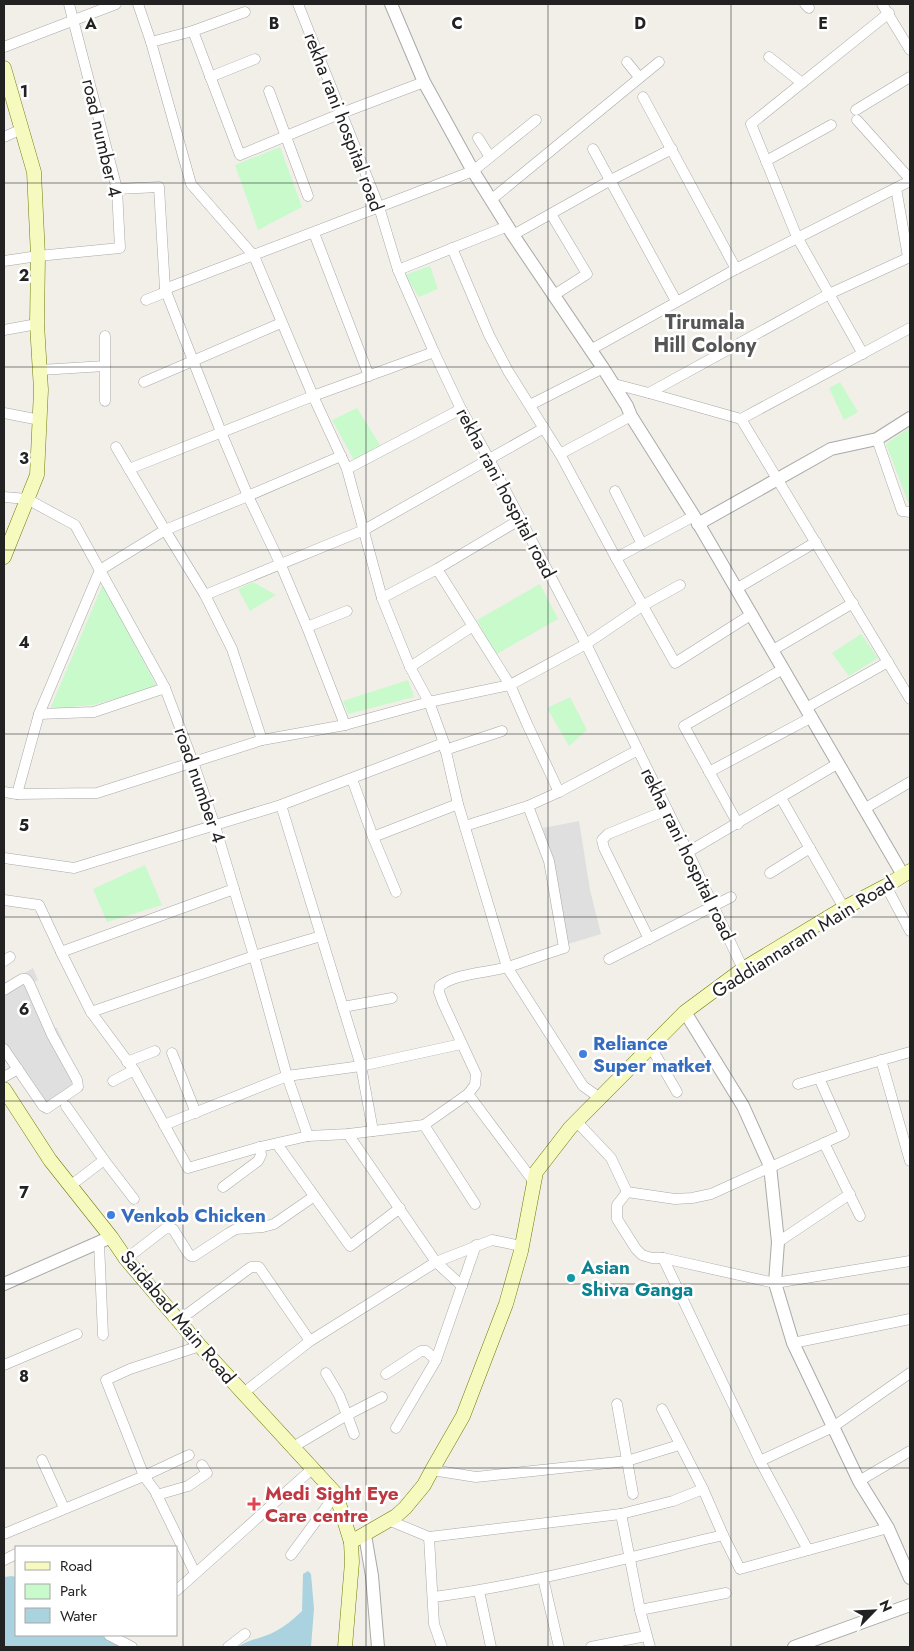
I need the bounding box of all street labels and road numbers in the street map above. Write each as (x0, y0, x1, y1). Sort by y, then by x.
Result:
street label: rekha rani hospital road (297, 29, 391, 215)
street label: road number 4 (75, 76, 129, 200)
street label: rekha rani hospital road (450, 403, 562, 583)
street label: road number 4 (168, 723, 232, 847)
street label: rekha rani hospital road (634, 763, 742, 945)
street label: Gaddiannaram Main Road (706, 870, 900, 1004)
street label: Saidabad Main Road (114, 1244, 242, 1390)

